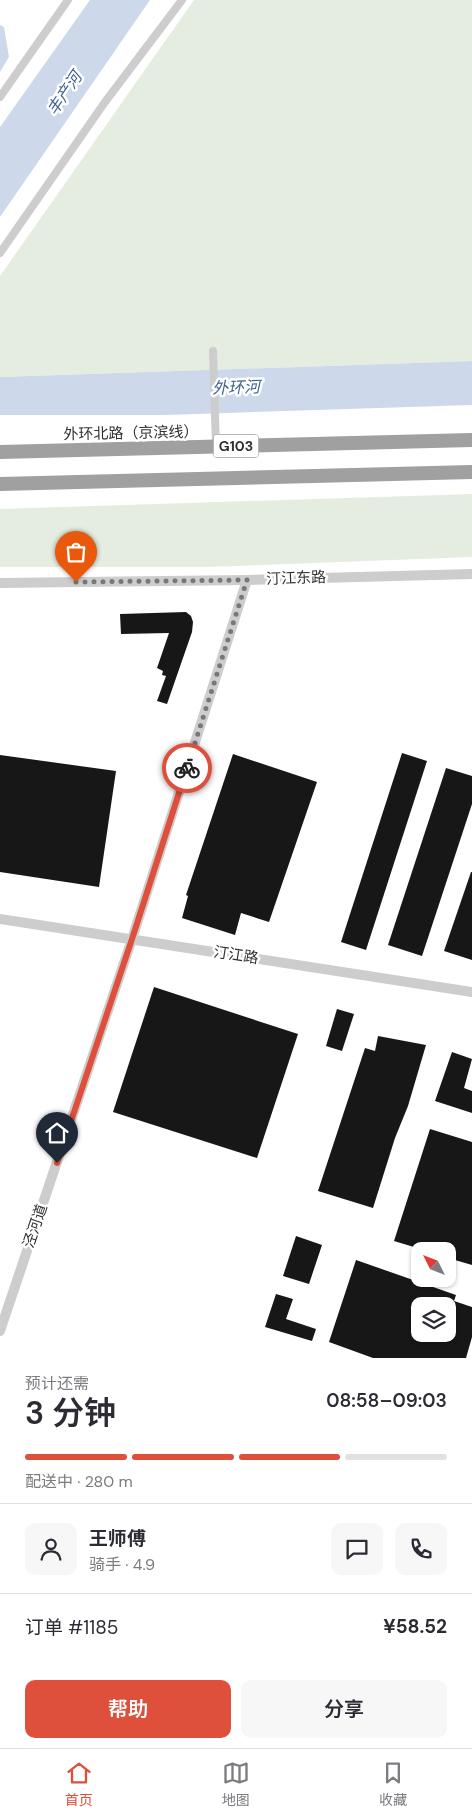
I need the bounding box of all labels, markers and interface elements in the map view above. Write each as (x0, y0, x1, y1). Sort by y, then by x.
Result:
water label: 丰产河 (42, 65, 88, 119)
water label: 外环河 (212, 376, 263, 399)
street label: 外环北路（京滨线） (63, 422, 199, 444)
road number: G103 (214, 434, 258, 458)
pin (55, 531, 97, 582)
icon: bag (62, 538, 90, 566)
street label: 汀江东路 (266, 567, 326, 589)
courier (162, 743, 212, 793)
icon: bike (173, 754, 201, 782)
street label: 汀江路 (212, 942, 260, 968)
pin (36, 1112, 78, 1163)
icon: home (43, 1119, 71, 1147)
street label: 泾河道 (18, 1201, 52, 1251)
north arrow (411, 1242, 456, 1288)
map controls (411, 1242, 456, 1342)
button: layers (411, 1297, 456, 1342)
text: 预计还需 (25, 1373, 89, 1394)
text: 08:58–09:03 (326, 1388, 447, 1413)
text: 3 分钟 (25, 1392, 116, 1434)
text: 配送中 · 280 m (25, 1471, 133, 1492)
button: person (25, 1523, 77, 1575)
button: chat (331, 1523, 383, 1575)
button: phone (395, 1523, 447, 1575)
text: 王师傅 (89, 1526, 146, 1551)
text: 骑手 · 4.9 (89, 1554, 155, 1575)
text: ¥58.52 (383, 1614, 447, 1639)
text: 订单 #1185 (25, 1615, 118, 1640)
button: 帮助 (25, 1680, 231, 1738)
button: 分享 (241, 1680, 447, 1738)
tab: 首页 (65, 1759, 93, 1809)
tab: 地图 (222, 1759, 250, 1809)
tab: 收藏 (379, 1759, 407, 1809)

